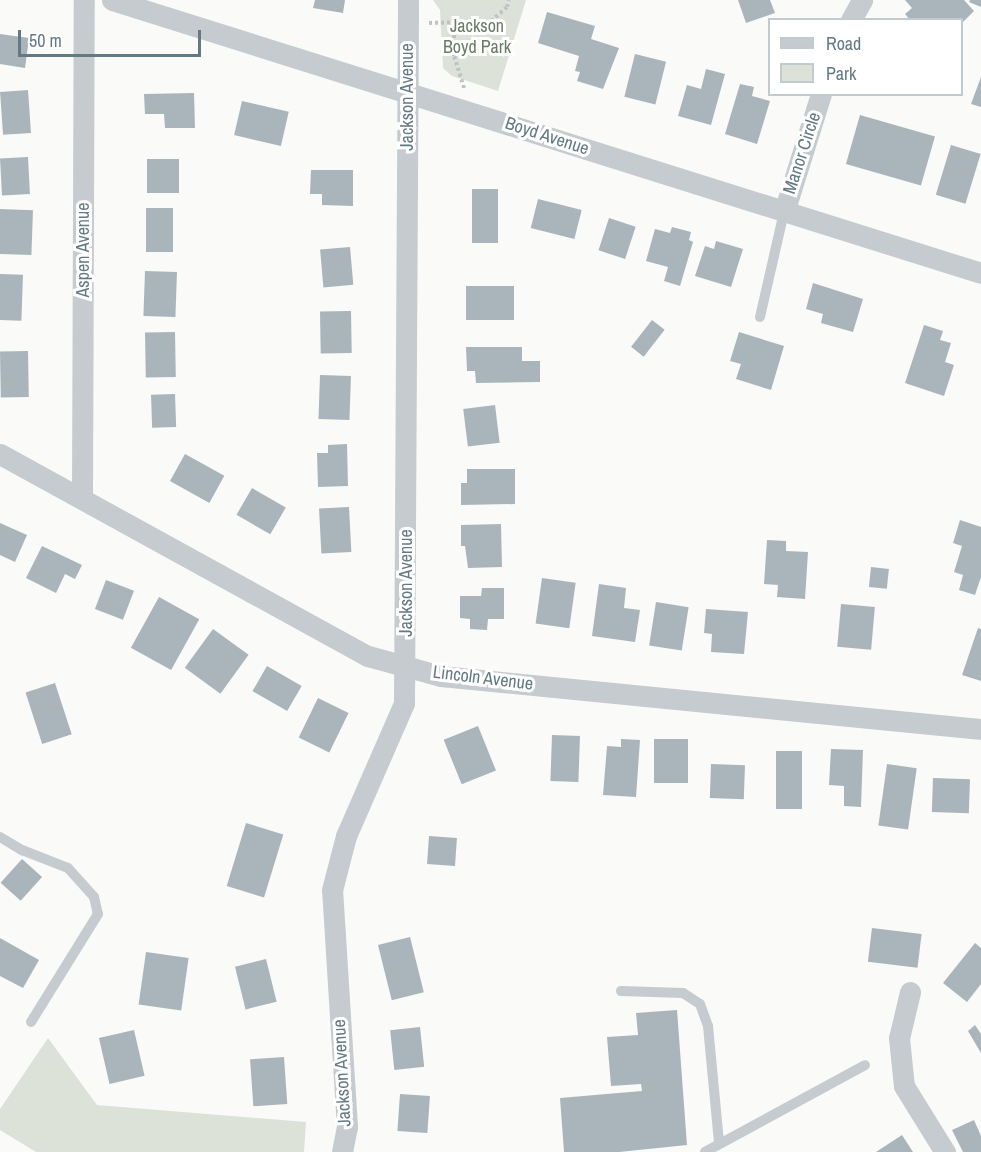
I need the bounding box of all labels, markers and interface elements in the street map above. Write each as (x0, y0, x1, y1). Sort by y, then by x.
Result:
park label: Jackson Boyd Park (443, 16, 511, 58)
scale bar (21, 18, 204, 56)
legend (768, 18, 963, 96)
text: 50 m (29, 28, 62, 53)
text: Road (826, 31, 861, 56)
street label: Jackson Avenue (396, 43, 418, 151)
text: Park (826, 61, 856, 86)
street label: Manor Circle (779, 109, 825, 197)
street label: Boyd Avenue (502, 112, 592, 160)
street label: Aspen Avenue (72, 202, 94, 298)
street label: Jackson Avenue (395, 529, 417, 637)
street label: Lincoln Avenue (431, 661, 535, 695)
street label: Jackson Avenue (328, 1018, 356, 1128)

